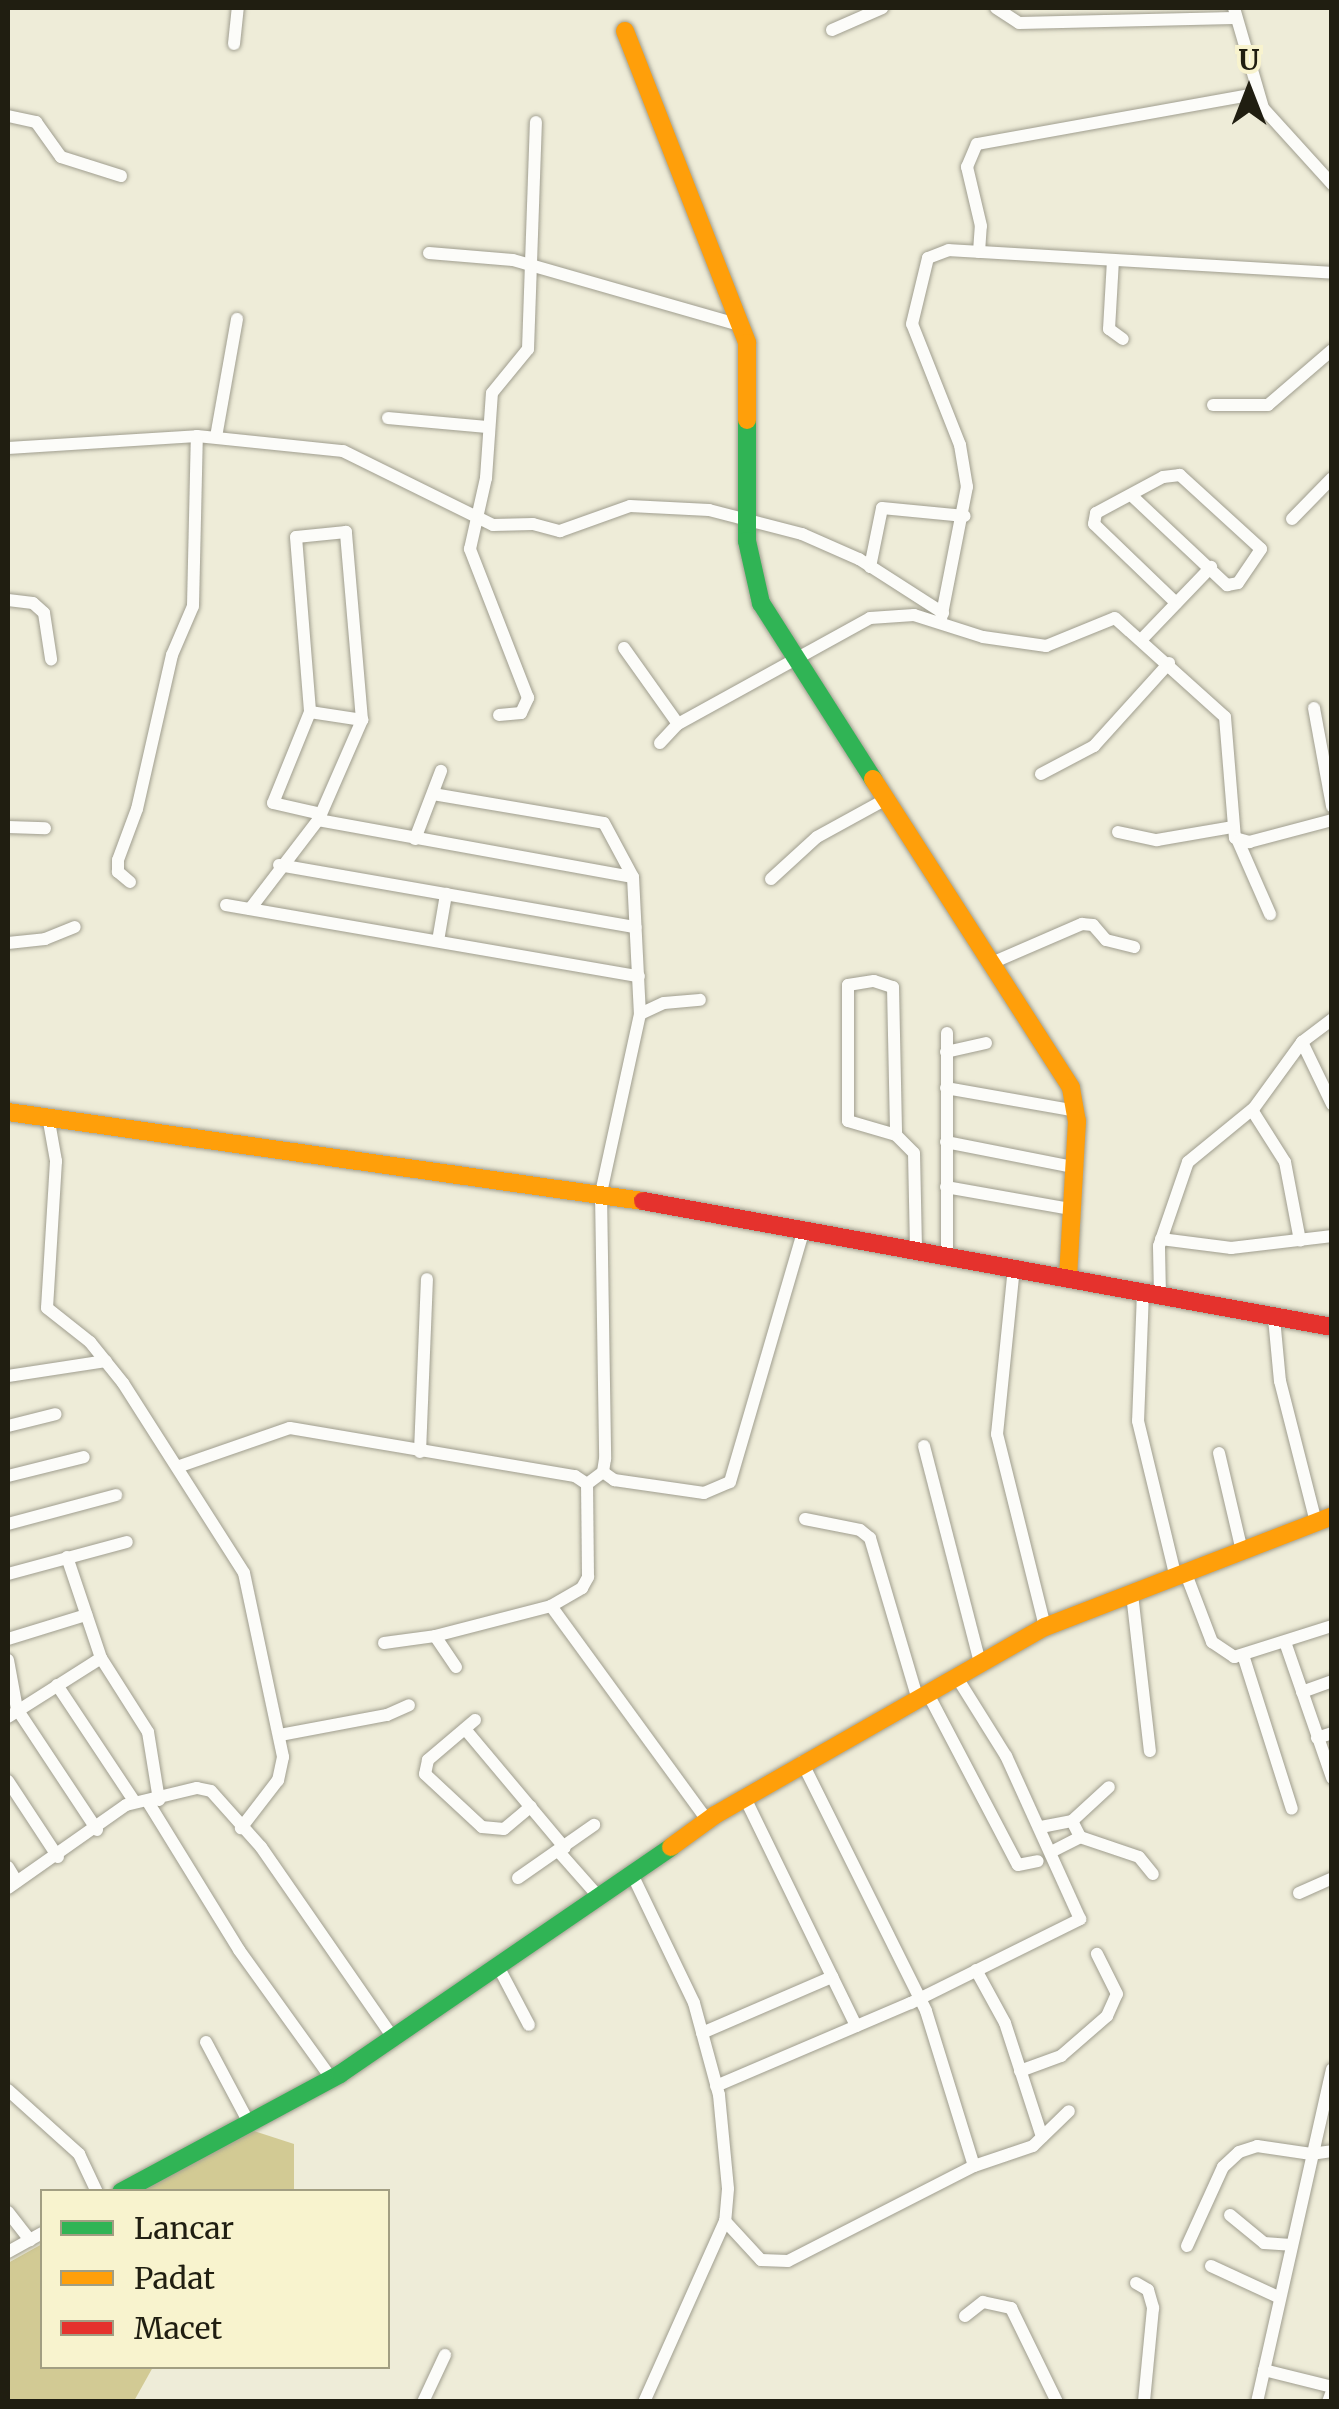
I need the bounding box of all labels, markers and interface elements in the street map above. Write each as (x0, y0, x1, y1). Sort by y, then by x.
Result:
north arrow (1199, 40, 1299, 140)
text: U (1239, 42, 1259, 78)
legend (40, 2189, 390, 2369)
text: Lancar (134, 2209, 234, 2247)
text: Padat (134, 2259, 215, 2297)
text: Macet (134, 2309, 222, 2347)

